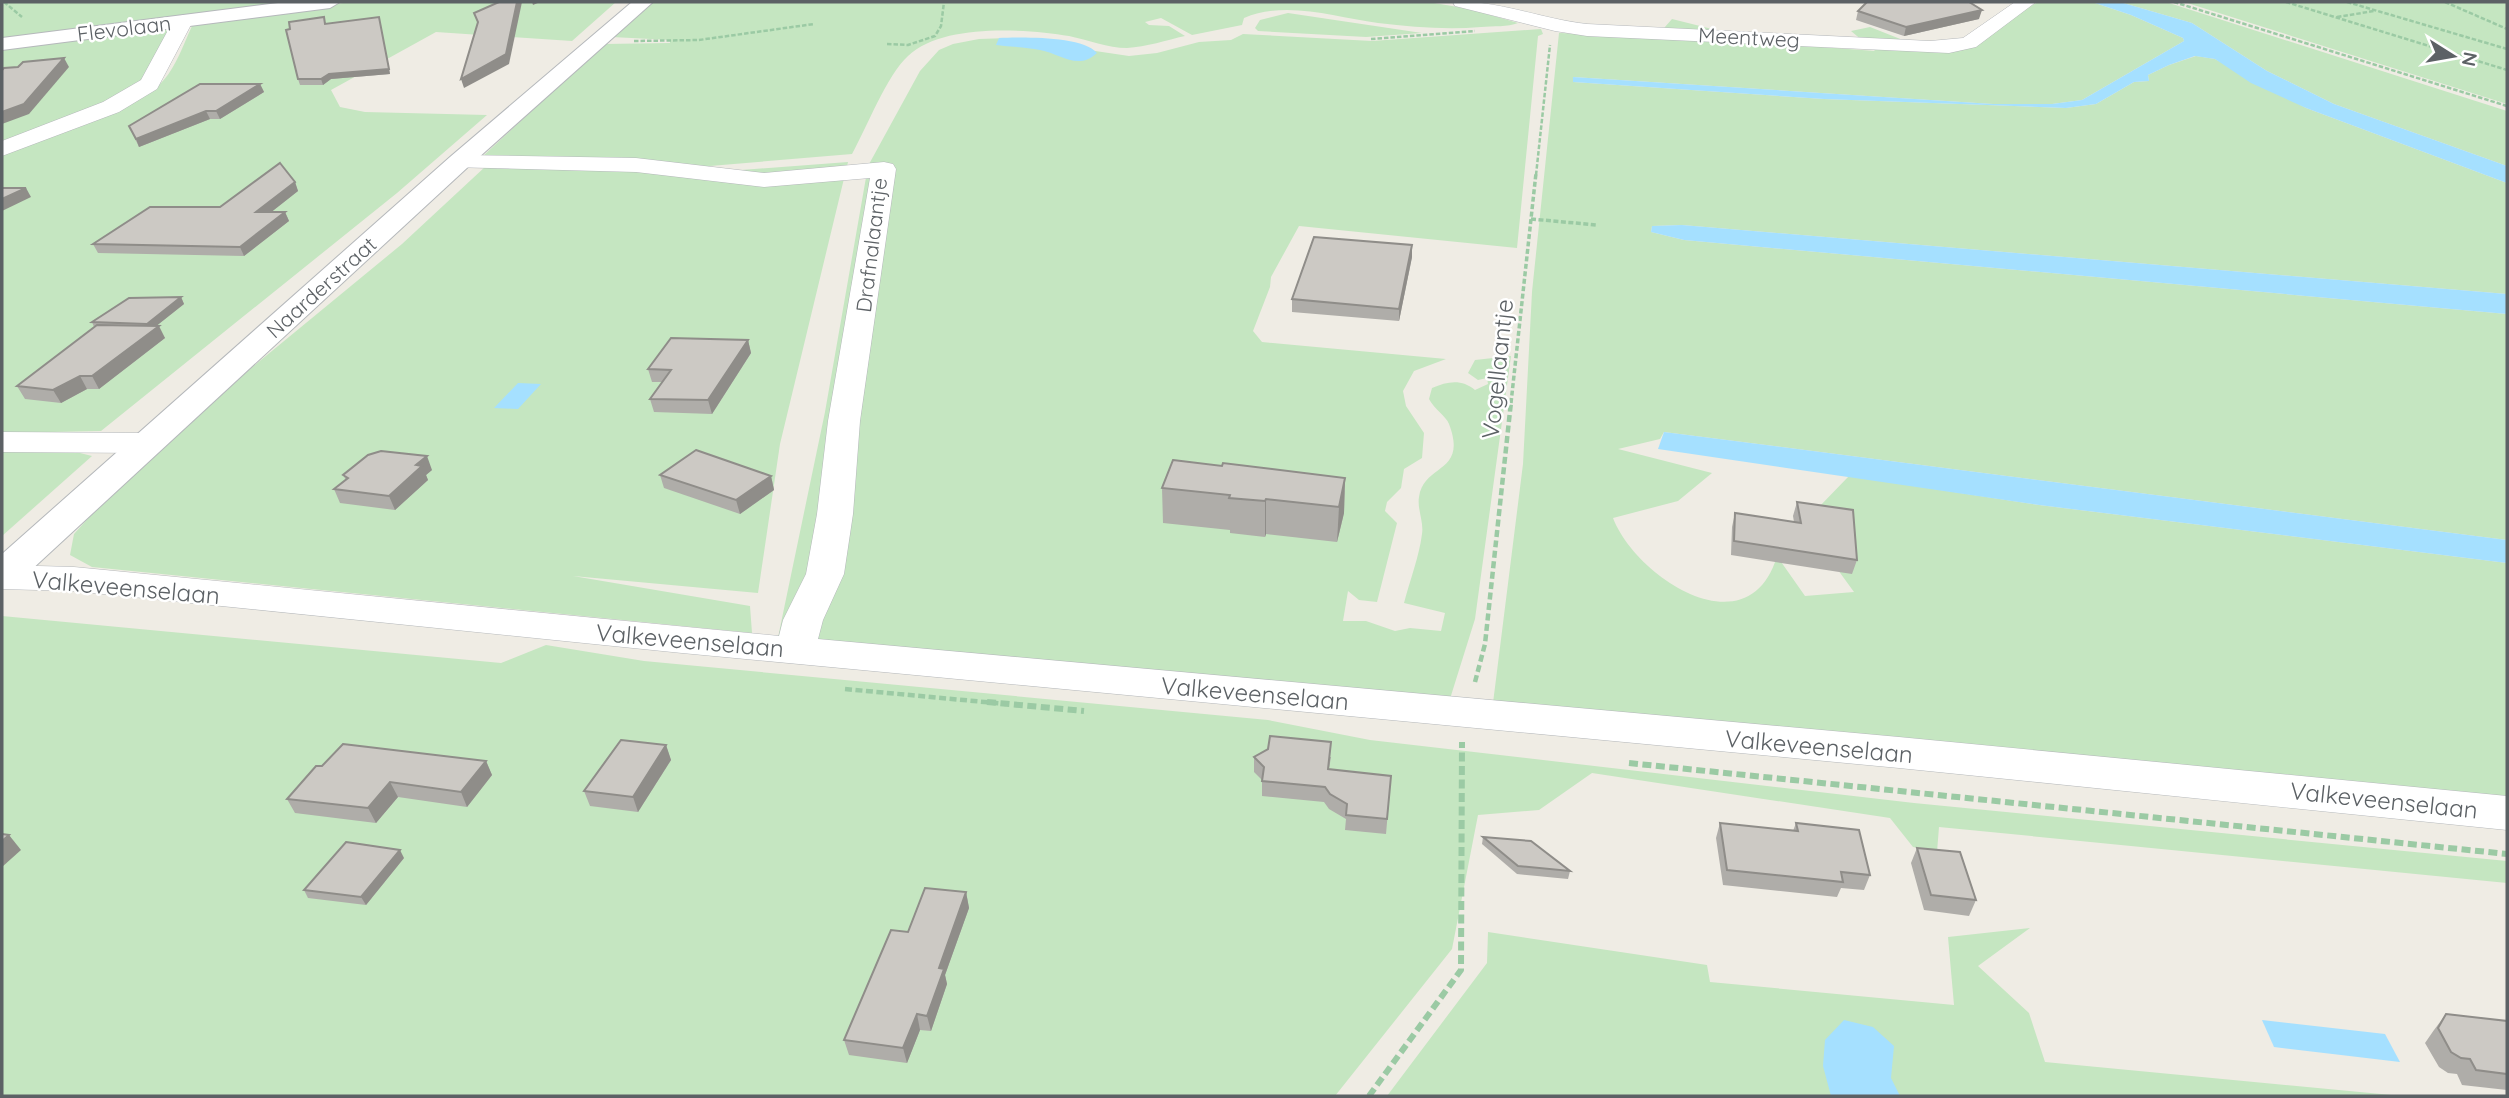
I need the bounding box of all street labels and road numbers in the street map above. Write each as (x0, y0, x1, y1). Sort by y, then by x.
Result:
street label: Flevolaan (75, 9, 173, 47)
street label: Meentweg (1697, 21, 1801, 53)
street label: Drafnalaantje (850, 176, 892, 314)
street label: Naarderstraat (261, 231, 381, 343)
street label: Vogellaantje (1475, 298, 1519, 440)
street label: Valkeveenselaan (31, 564, 221, 610)
street label: Valkeveenselaan (595, 617, 785, 663)
street label: Valkeveenselaan (1160, 670, 1350, 716)
street label: Valkeveenselaan (1724, 723, 1914, 769)
street label: Valkeveenselaan (2289, 775, 2479, 825)

